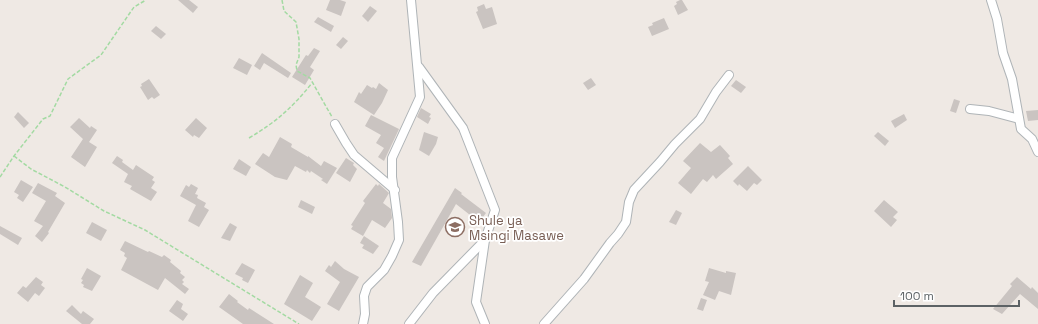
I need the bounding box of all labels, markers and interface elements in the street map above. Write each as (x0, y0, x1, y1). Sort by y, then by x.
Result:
place label: Shule ya Msingi Masawe (469, 212, 564, 244)
school or university icon: Shule ya Msingi Masawe (444, 216, 466, 238)
scale bar (894, 282, 1019, 308)
text: 100 m (900, 288, 934, 304)

